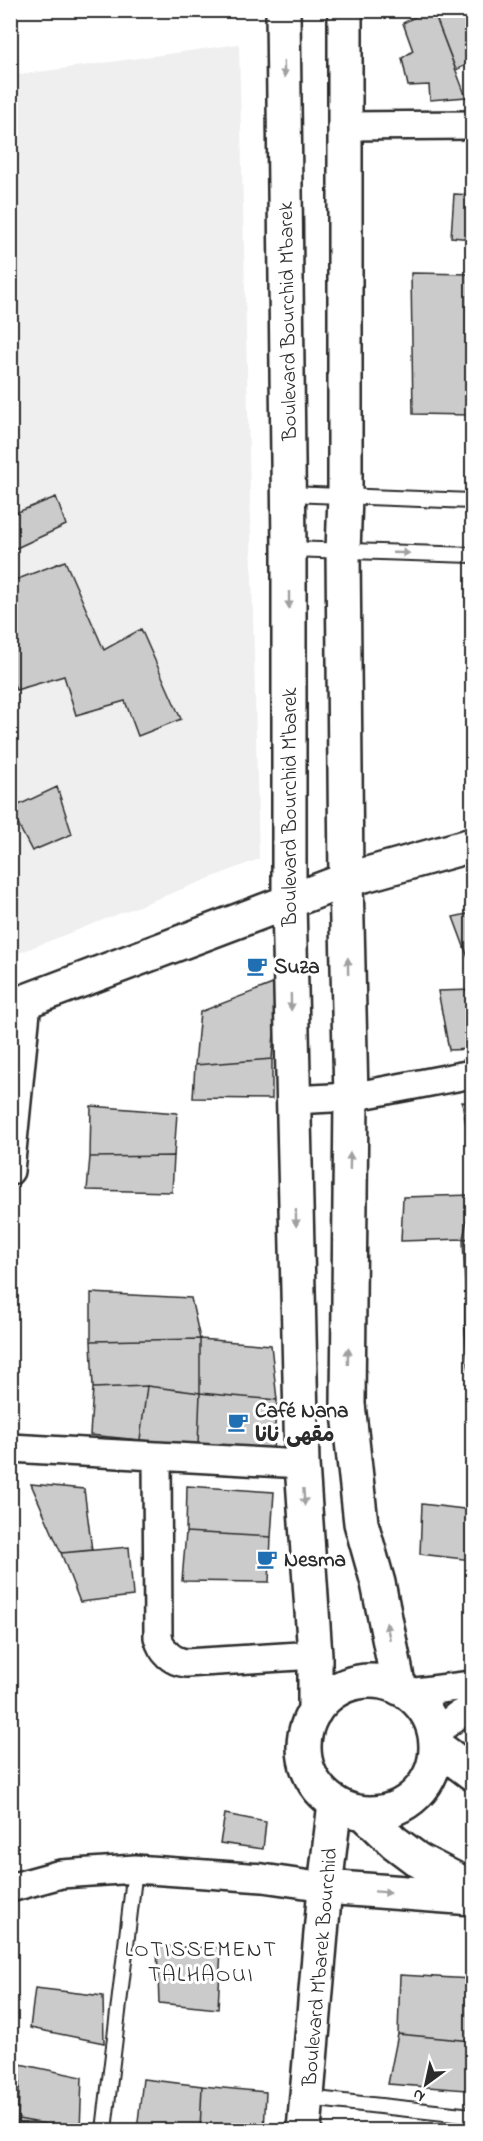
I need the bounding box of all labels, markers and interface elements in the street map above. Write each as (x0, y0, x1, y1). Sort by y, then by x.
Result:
one-way arrow (279, 59, 289, 78)
street label: Boulevard Bourchid M'barek (272, 200, 306, 442)
one-way arrow (392, 548, 411, 557)
one-way arrow (284, 590, 294, 609)
street label: Boulevard Bourchid M'barek (276, 687, 306, 928)
place label: Suza (274, 953, 320, 983)
cafe icon: Suza (245, 954, 269, 978)
one-way arrow (343, 957, 353, 976)
one-way arrow (286, 993, 296, 1012)
one-way arrow (345, 1152, 355, 1171)
one-way arrow (291, 1209, 301, 1228)
one-way arrow (343, 1347, 353, 1366)
place label: Café Nana مقهى نانا (255, 1397, 348, 1451)
cafe icon: Café Nana مقهى نانا (226, 1410, 250, 1434)
one-way arrow (299, 1488, 309, 1507)
place label: Nesma (284, 1546, 346, 1576)
cafe icon: Nesma (255, 1547, 279, 1571)
one-way arrow (383, 1621, 392, 1640)
street label: Boulevard M'barek Bourchid (296, 1847, 346, 2089)
one-way arrow (374, 1887, 393, 1897)
district label: LOTISSEMENT TALHAOUI (125, 1935, 277, 1992)
north arrow (396, 2054, 456, 2114)
text: N (408, 2082, 430, 2108)

